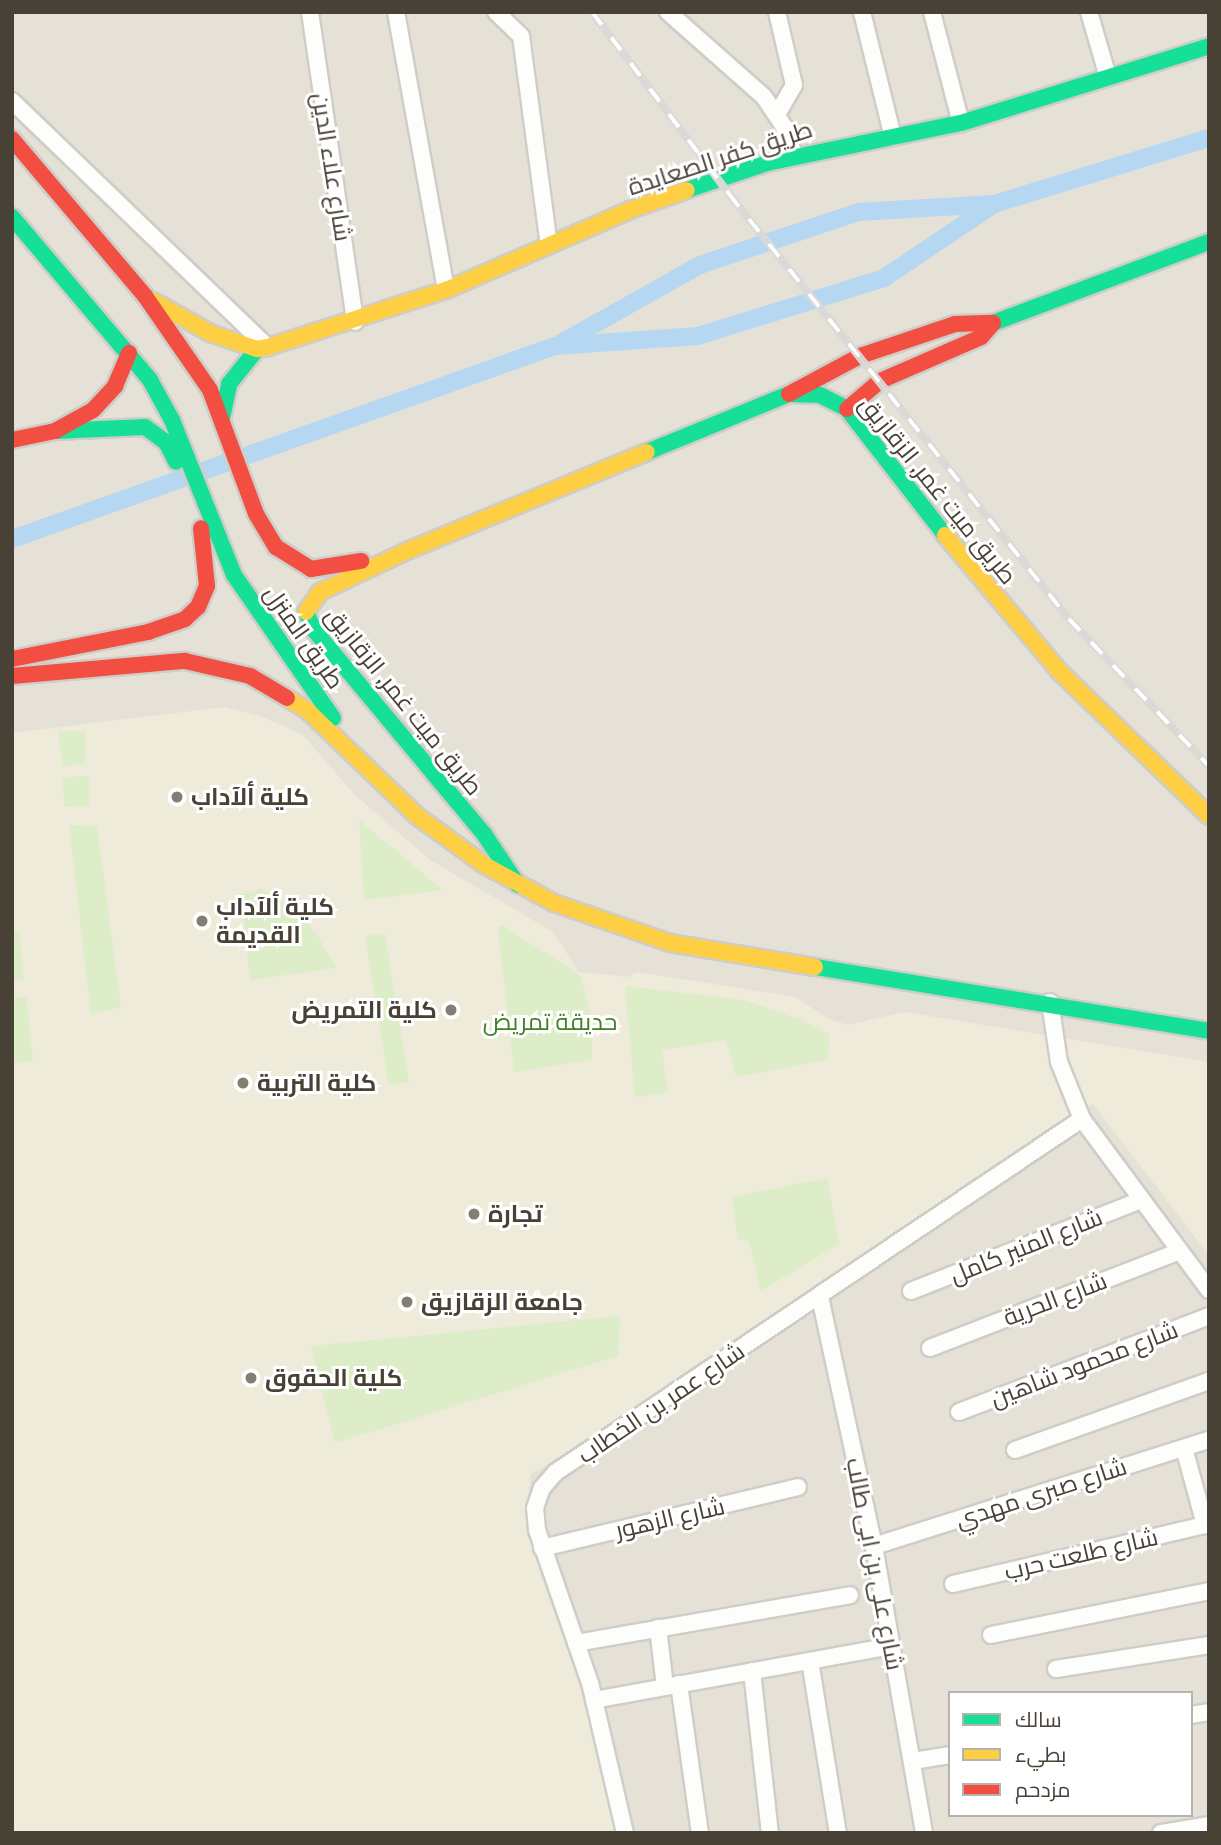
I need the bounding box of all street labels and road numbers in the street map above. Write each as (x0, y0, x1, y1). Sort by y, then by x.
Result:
street label: شارع علاء الدين (306, 91, 358, 243)
street label: طريق كفر الصعايدة (624, 115, 816, 201)
street label: طريق ميت غمر, الزقازيق (853, 390, 1023, 590)
street label: طريق المنزل (258, 580, 350, 694)
street label: طريق ميت غمر, الزقازيق (319, 601, 489, 801)
street label: شارع المنير كامل (945, 1202, 1107, 1290)
street label: شارع الحرية (999, 1266, 1111, 1332)
street label: شارع محمود شاهين (986, 1315, 1182, 1413)
street label: شارع عمر بن الخطاب (572, 1337, 750, 1469)
street label: شارع صبرى مهدي (952, 1452, 1130, 1534)
street label: شارع على بن ابى طالب (840, 1455, 910, 1673)
street label: شارع الزهور (612, 1491, 728, 1545)
street label: شارع طلعت حرب (1001, 1522, 1161, 1586)

